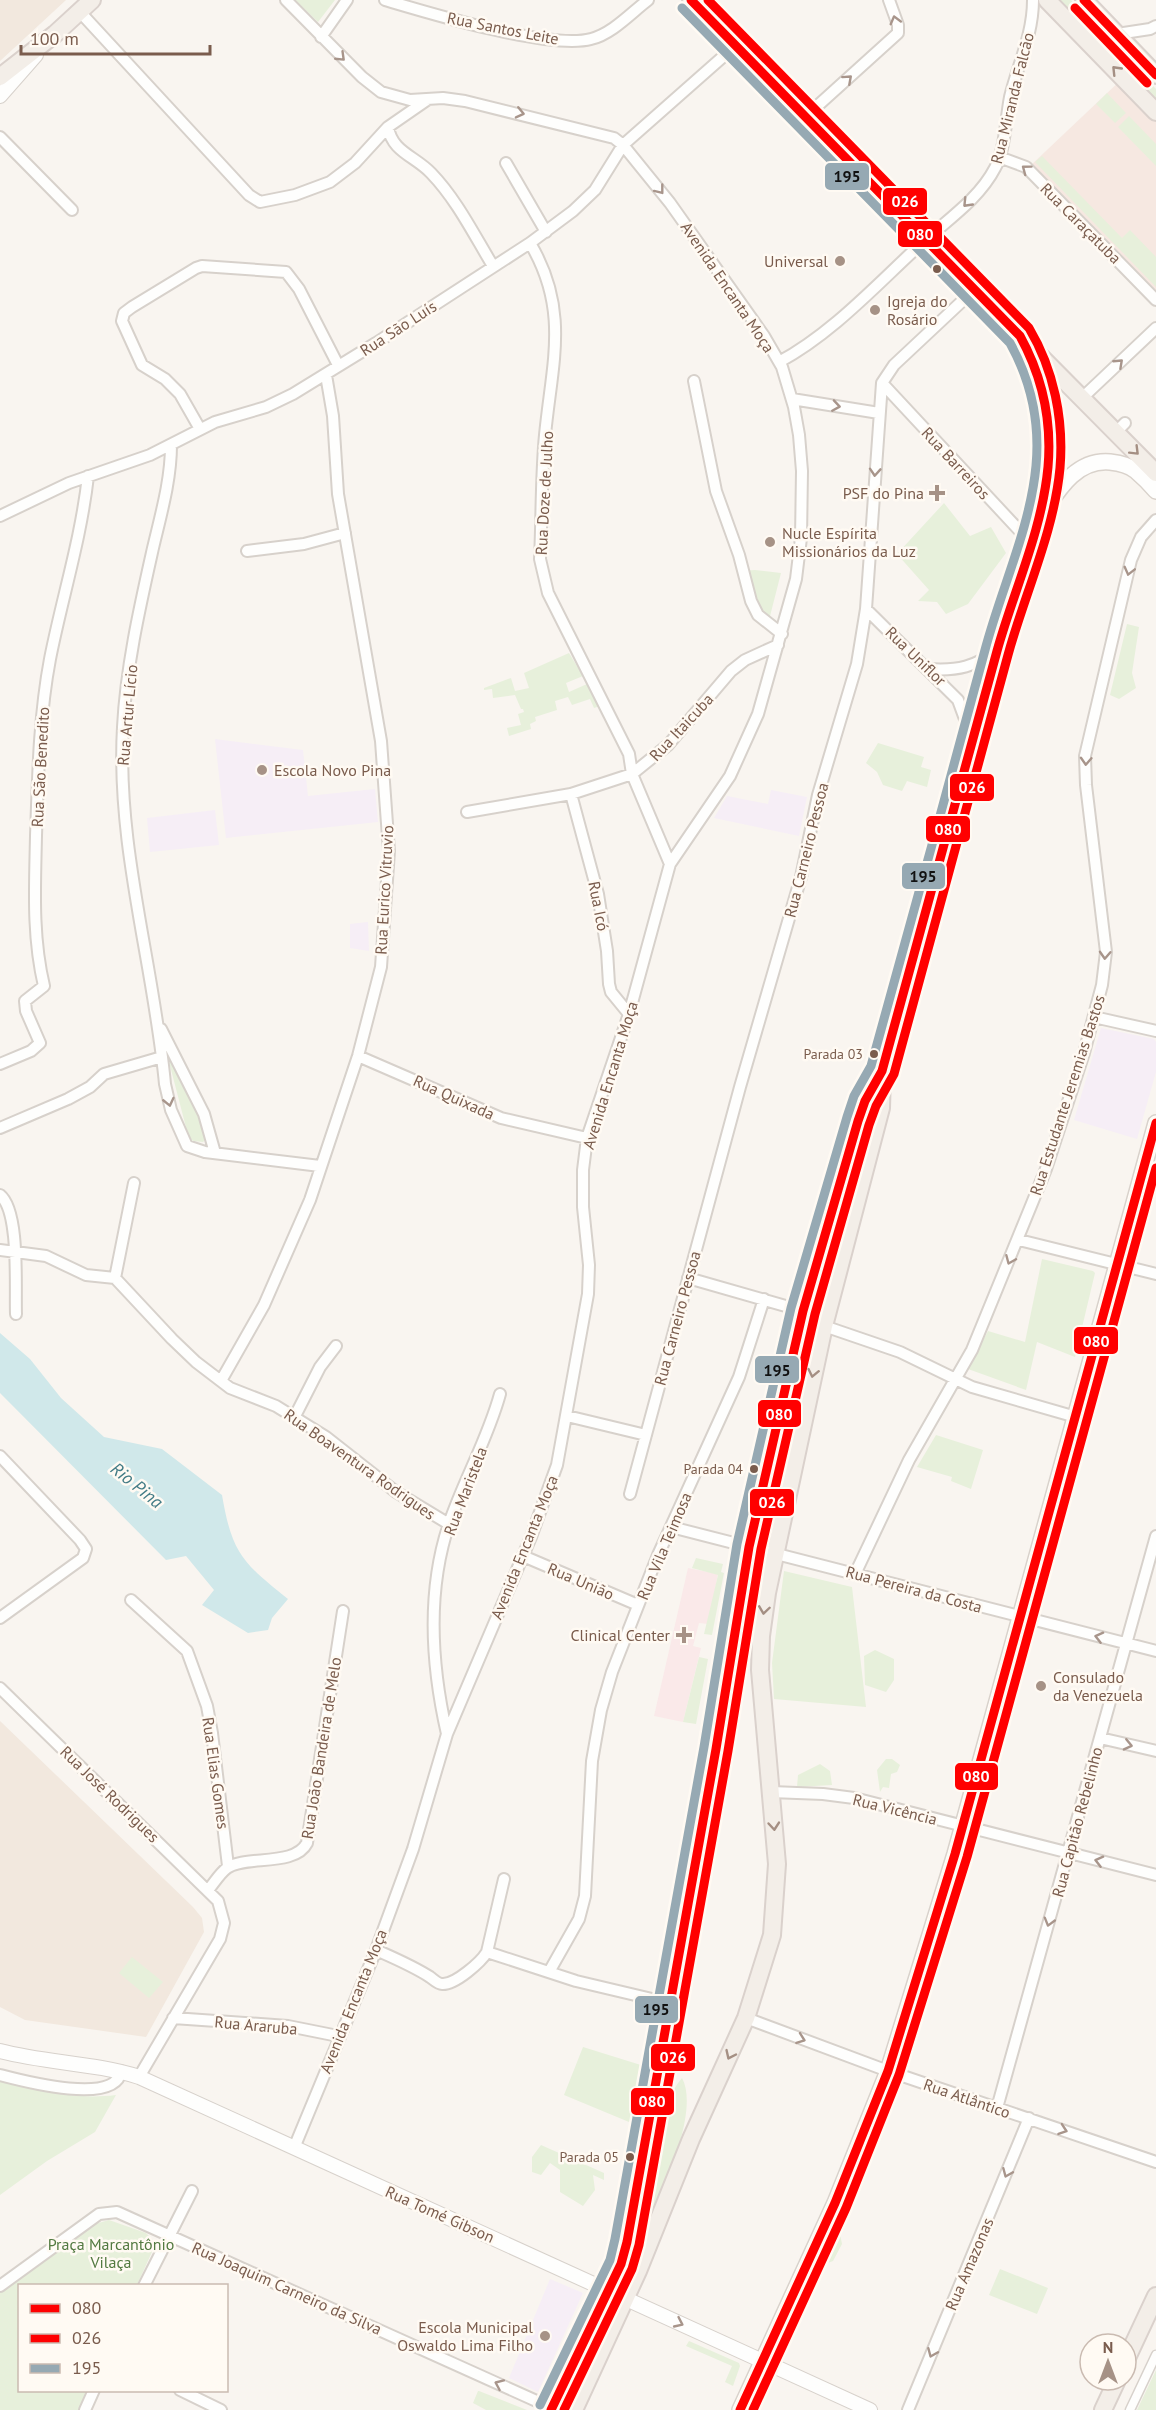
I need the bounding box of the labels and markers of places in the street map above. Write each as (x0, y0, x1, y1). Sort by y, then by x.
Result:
place label: Universal (764, 251, 828, 271)
marker: Universal (833, 254, 847, 268)
unlabelled marker (931, 263, 943, 275)
place label: Igreja do Rosário (887, 291, 947, 329)
marker: Igreja do Rosário (868, 303, 882, 317)
place label: PSF do Pina (843, 483, 924, 503)
marker: PSF do Pina (928, 484, 946, 502)
place label: Nucle Espírita Missionários da Luz (782, 523, 916, 561)
marker: Nucle Espírita Missionários da Luz (763, 535, 777, 549)
place label: Escola Novo Pina (274, 760, 391, 780)
marker: Escola Novo Pina (255, 763, 269, 777)
place label: Parada 03 (804, 1045, 863, 1063)
marker: Parada 03 (868, 1048, 880, 1060)
place label: Parada 04 (684, 1460, 743, 1478)
marker: Parada 04 (748, 1463, 760, 1475)
place label: Clinical Center (570, 1625, 671, 1645)
marker: Clinical Center (675, 1626, 693, 1644)
place label: Consulado da Venezuela (1053, 1667, 1143, 1705)
marker: Consulado da Venezuela (1034, 1679, 1048, 1693)
place label: Parada 05 (560, 2148, 619, 2166)
marker: Parada 05 (624, 2151, 636, 2163)
place label: Escola Municipal Oswaldo Lima Filho (397, 2317, 533, 2355)
marker: Escola Municipal Oswaldo Lima Filho (538, 2329, 552, 2343)

